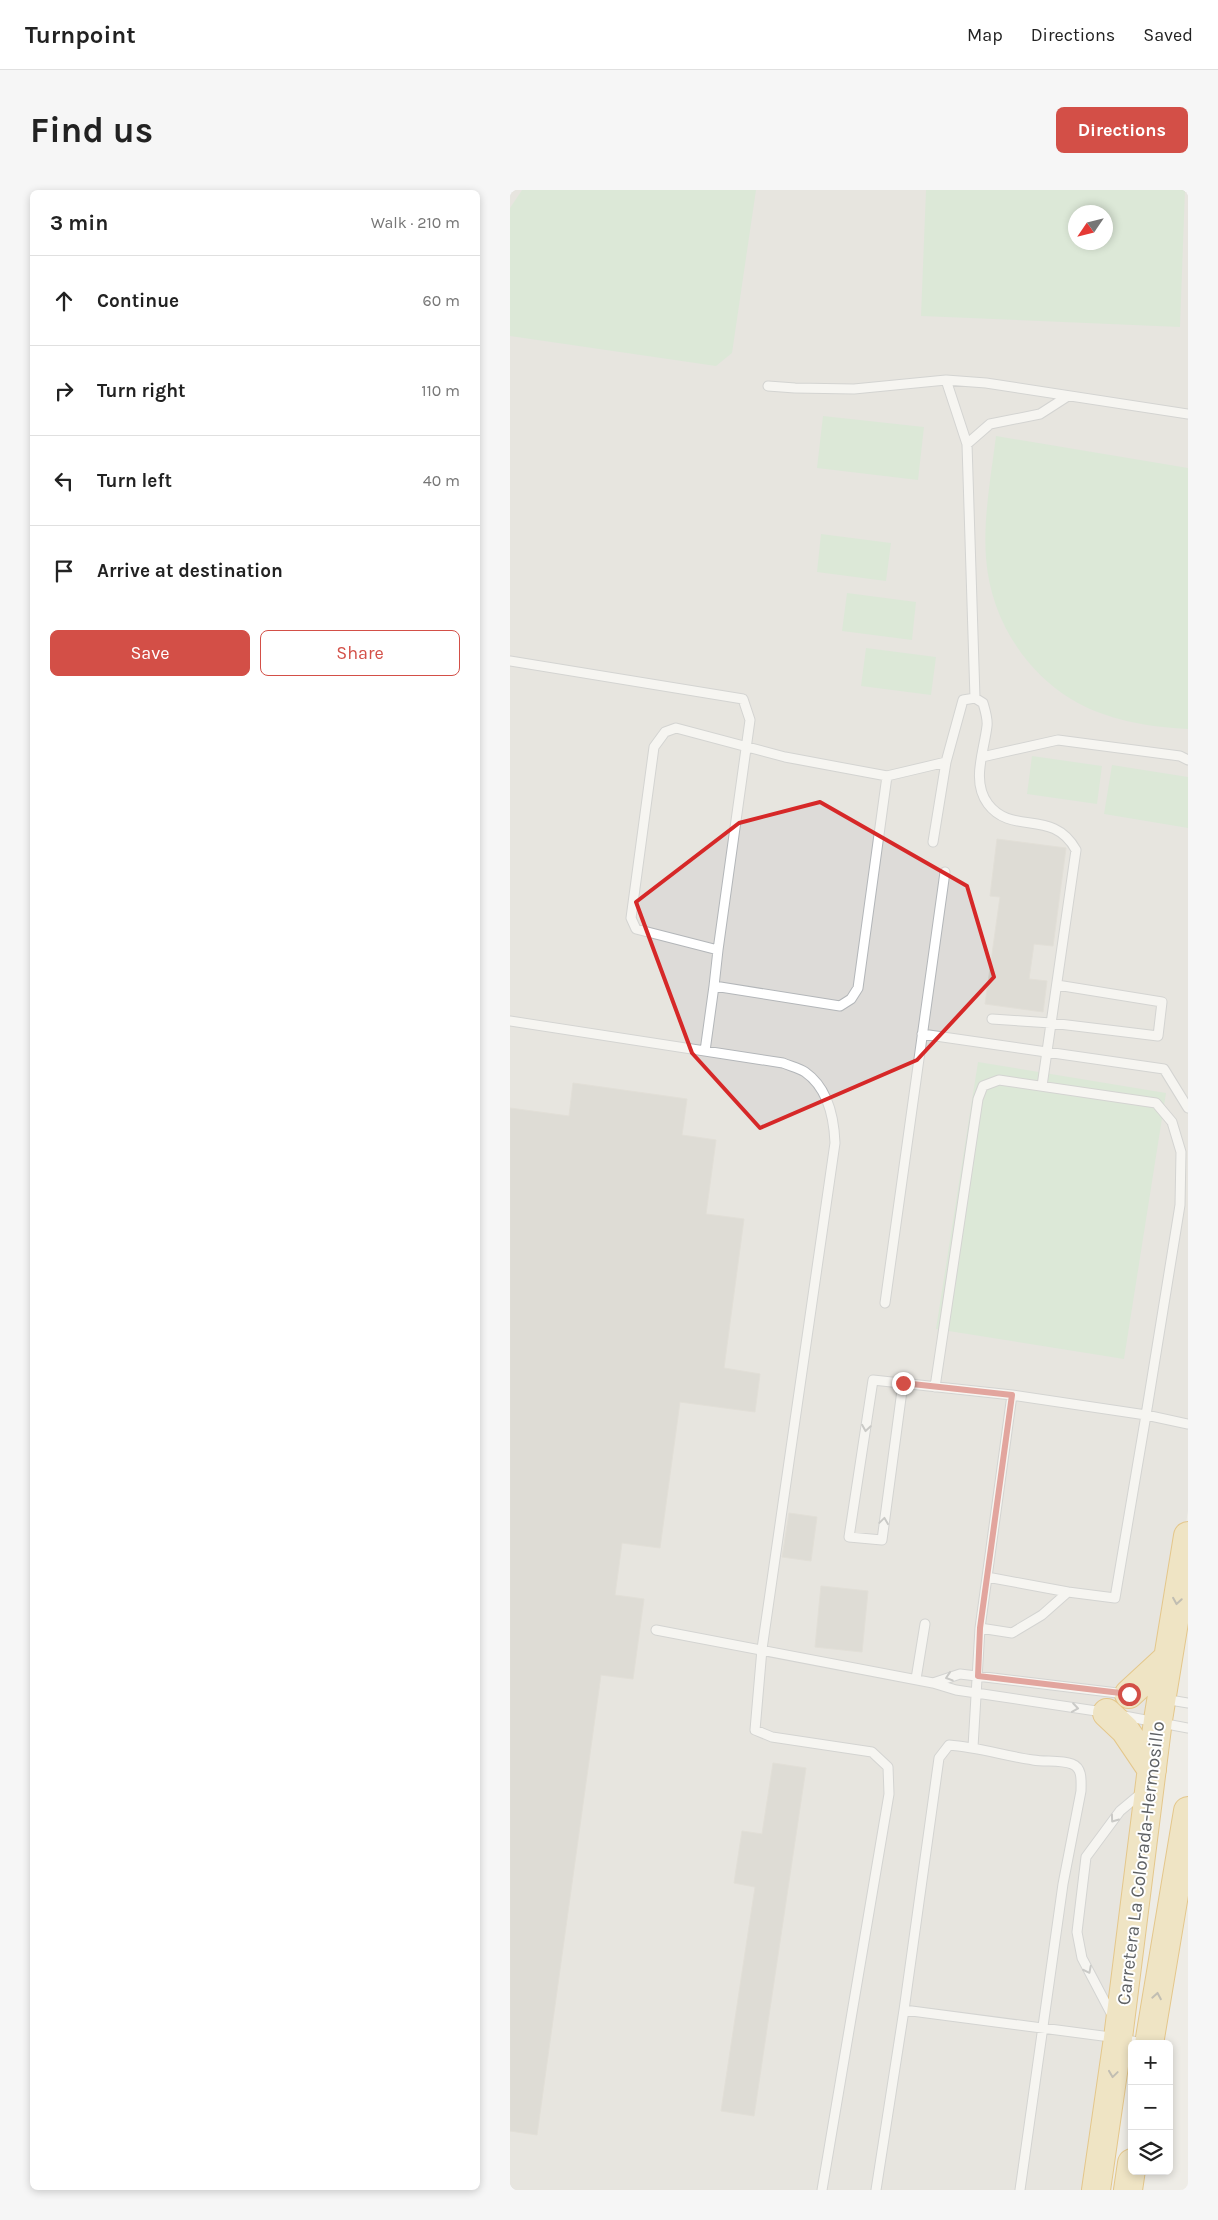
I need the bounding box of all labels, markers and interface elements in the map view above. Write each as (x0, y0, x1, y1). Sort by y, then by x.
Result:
text: Turnpoint (25, 21, 136, 49)
text: Map (967, 24, 1003, 46)
text: Directions (1031, 24, 1115, 46)
text: Saved (1143, 24, 1193, 46)
button: Directions (1056, 107, 1188, 153)
text: Find us (30, 110, 153, 151)
north arrow (1068, 205, 1113, 250)
text: 3 min (50, 211, 108, 235)
text: Walk · 210 m (371, 213, 460, 232)
icon: ahead (50, 287, 78, 315)
text: Continue (97, 290, 179, 312)
text: 60 m (423, 291, 460, 310)
icon: right (50, 377, 78, 405)
text: Turn right (97, 380, 186, 402)
text: 110 m (421, 381, 460, 400)
icon: left (50, 467, 78, 495)
text: Turn left (97, 470, 172, 492)
text: 40 m (423, 471, 460, 490)
icon: arrive (50, 557, 78, 585)
text: Arrive at destination (97, 560, 283, 582)
button: Save (50, 630, 250, 676)
button: Share (260, 630, 460, 676)
route end (892, 1372, 915, 1395)
one-way arrow (861, 1423, 871, 1432)
one-way arrow (879, 1517, 889, 1526)
one-way arrow (1173, 1597, 1183, 1605)
one-way arrow (945, 1671, 954, 1681)
route start (1118, 1683, 1141, 1706)
one-way arrow (1071, 1702, 1079, 1713)
street label: Carretera La Colorada-Hermosillo (1113, 1720, 1169, 2006)
one-way arrow (1111, 1813, 1120, 1823)
one-way arrow (1082, 1964, 1092, 1973)
one-way arrow (1152, 1991, 1162, 2000)
map controls (1128, 2040, 1173, 2175)
button: + (1128, 2040, 1173, 2085)
one-way arrow (1108, 2070, 1118, 2078)
button: − (1128, 2085, 1173, 2130)
button: layers (1128, 2130, 1173, 2175)

